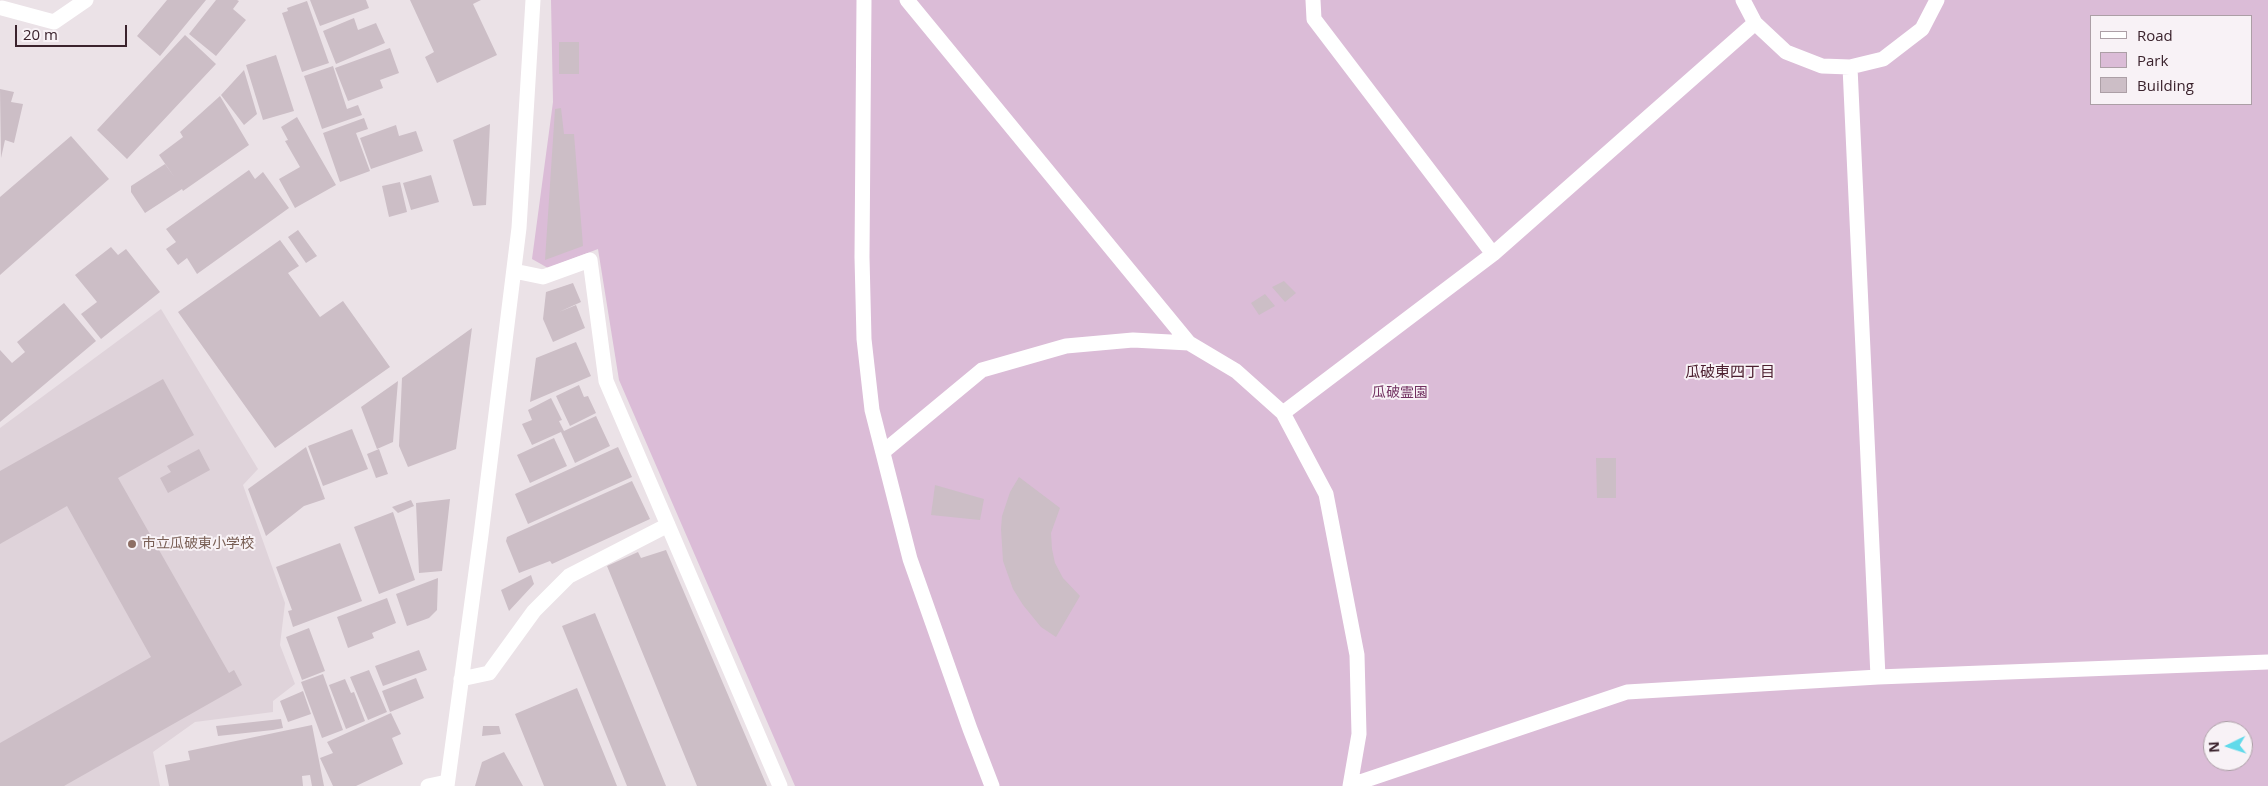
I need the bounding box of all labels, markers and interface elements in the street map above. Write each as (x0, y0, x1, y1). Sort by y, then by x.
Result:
scale bar (18, 15, 130, 47)
legend (2090, 15, 2253, 105)
text: 20 m (23, 24, 58, 44)
text: Road (2137, 25, 2173, 45)
text: Park (2137, 50, 2168, 70)
text: Building (2137, 75, 2194, 95)
district label: 瓜破東四丁目 (1685, 364, 1775, 382)
park label: 瓜破霊園 (1372, 385, 1428, 401)
place label: 市立瓜破東小学校 (142, 536, 254, 552)
marker: 市立瓜破東小学校 (126, 538, 138, 550)
north arrow (2203, 721, 2253, 771)
text: N (2204, 741, 2223, 753)

